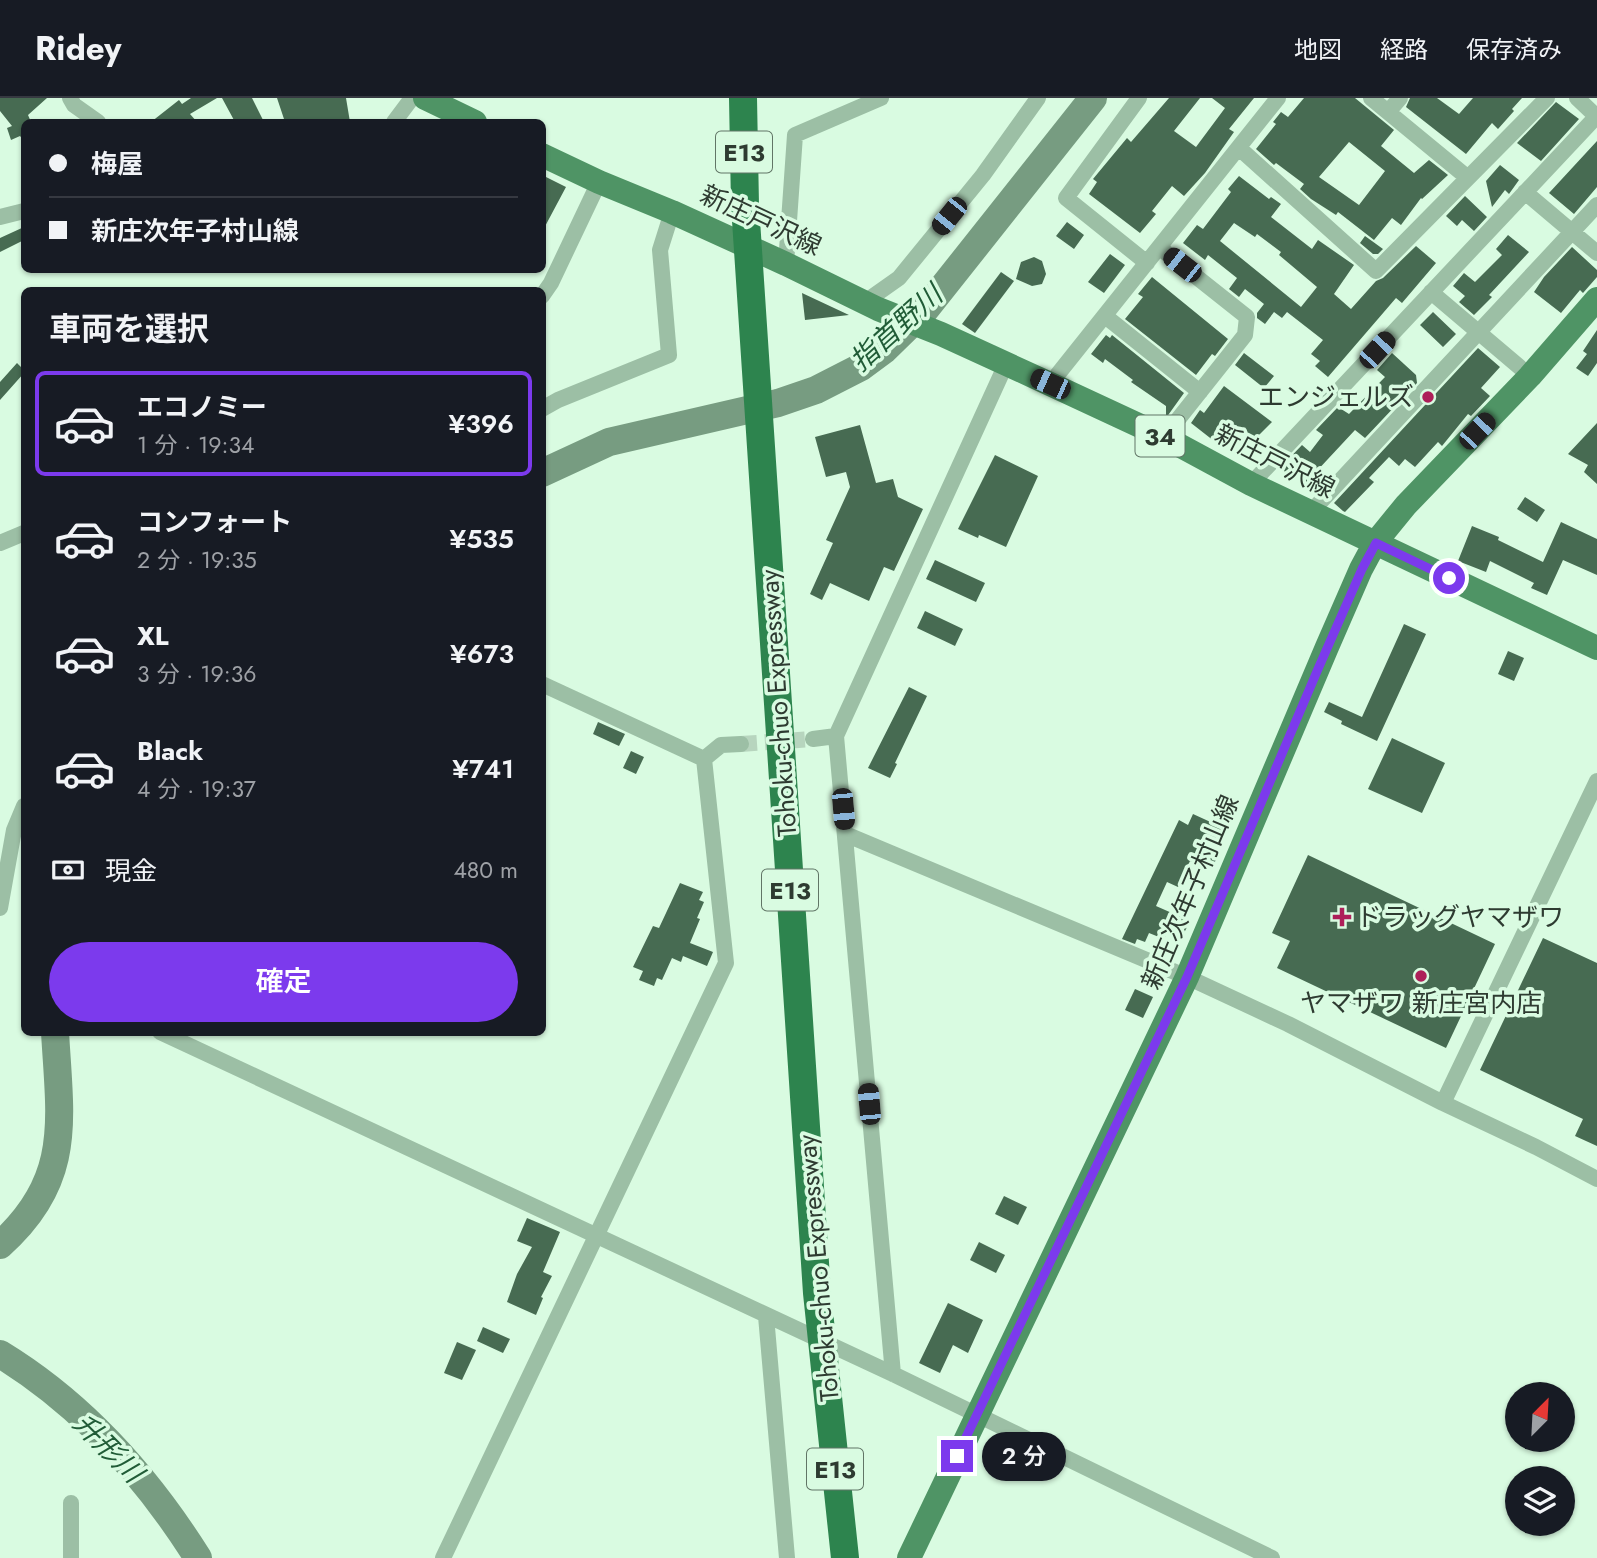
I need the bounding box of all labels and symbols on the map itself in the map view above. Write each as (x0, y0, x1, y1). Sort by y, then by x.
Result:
road number: E13 (716, 132, 772, 172)
street label: 新庄戸沢線 (694, 175, 828, 265)
car (928, 193, 971, 239)
car (1159, 244, 1206, 286)
water label: 指首野川 (841, 273, 954, 381)
car (1355, 327, 1400, 373)
car (1027, 366, 1074, 402)
place label: エンジェルズ (1258, 378, 1414, 416)
marker: エンジェルズ (1420, 389, 1436, 405)
car (1455, 409, 1500, 453)
street label: 新庄戸沢線 (1208, 415, 1342, 507)
road number: 34 (1136, 416, 1184, 456)
route start (1433, 562, 1465, 594)
street label: Tohoku-chuo Expressway (750, 568, 806, 838)
car (831, 787, 856, 831)
street label: 新庄次年子村山線 (1132, 789, 1248, 995)
road number: E13 (762, 870, 818, 910)
place label: ドラッグヤマザワ (1356, 898, 1564, 936)
marker: ドラッグヤマザワ (1334, 909, 1350, 925)
marker: ヤマザワ 新庄宮内店 (1413, 968, 1429, 984)
place label: ヤマザワ 新庄宮内店 (1300, 984, 1542, 1022)
car (857, 1082, 882, 1126)
street label: Tohoku-chuo Expressway (787, 1132, 849, 1403)
north arrow (1505, 1382, 1575, 1452)
water label: 升形川 (64, 1404, 154, 1494)
callout: 2 分 (982, 1432, 1066, 1480)
route end (941, 1440, 973, 1472)
road number: E13 (807, 1448, 863, 1490)

